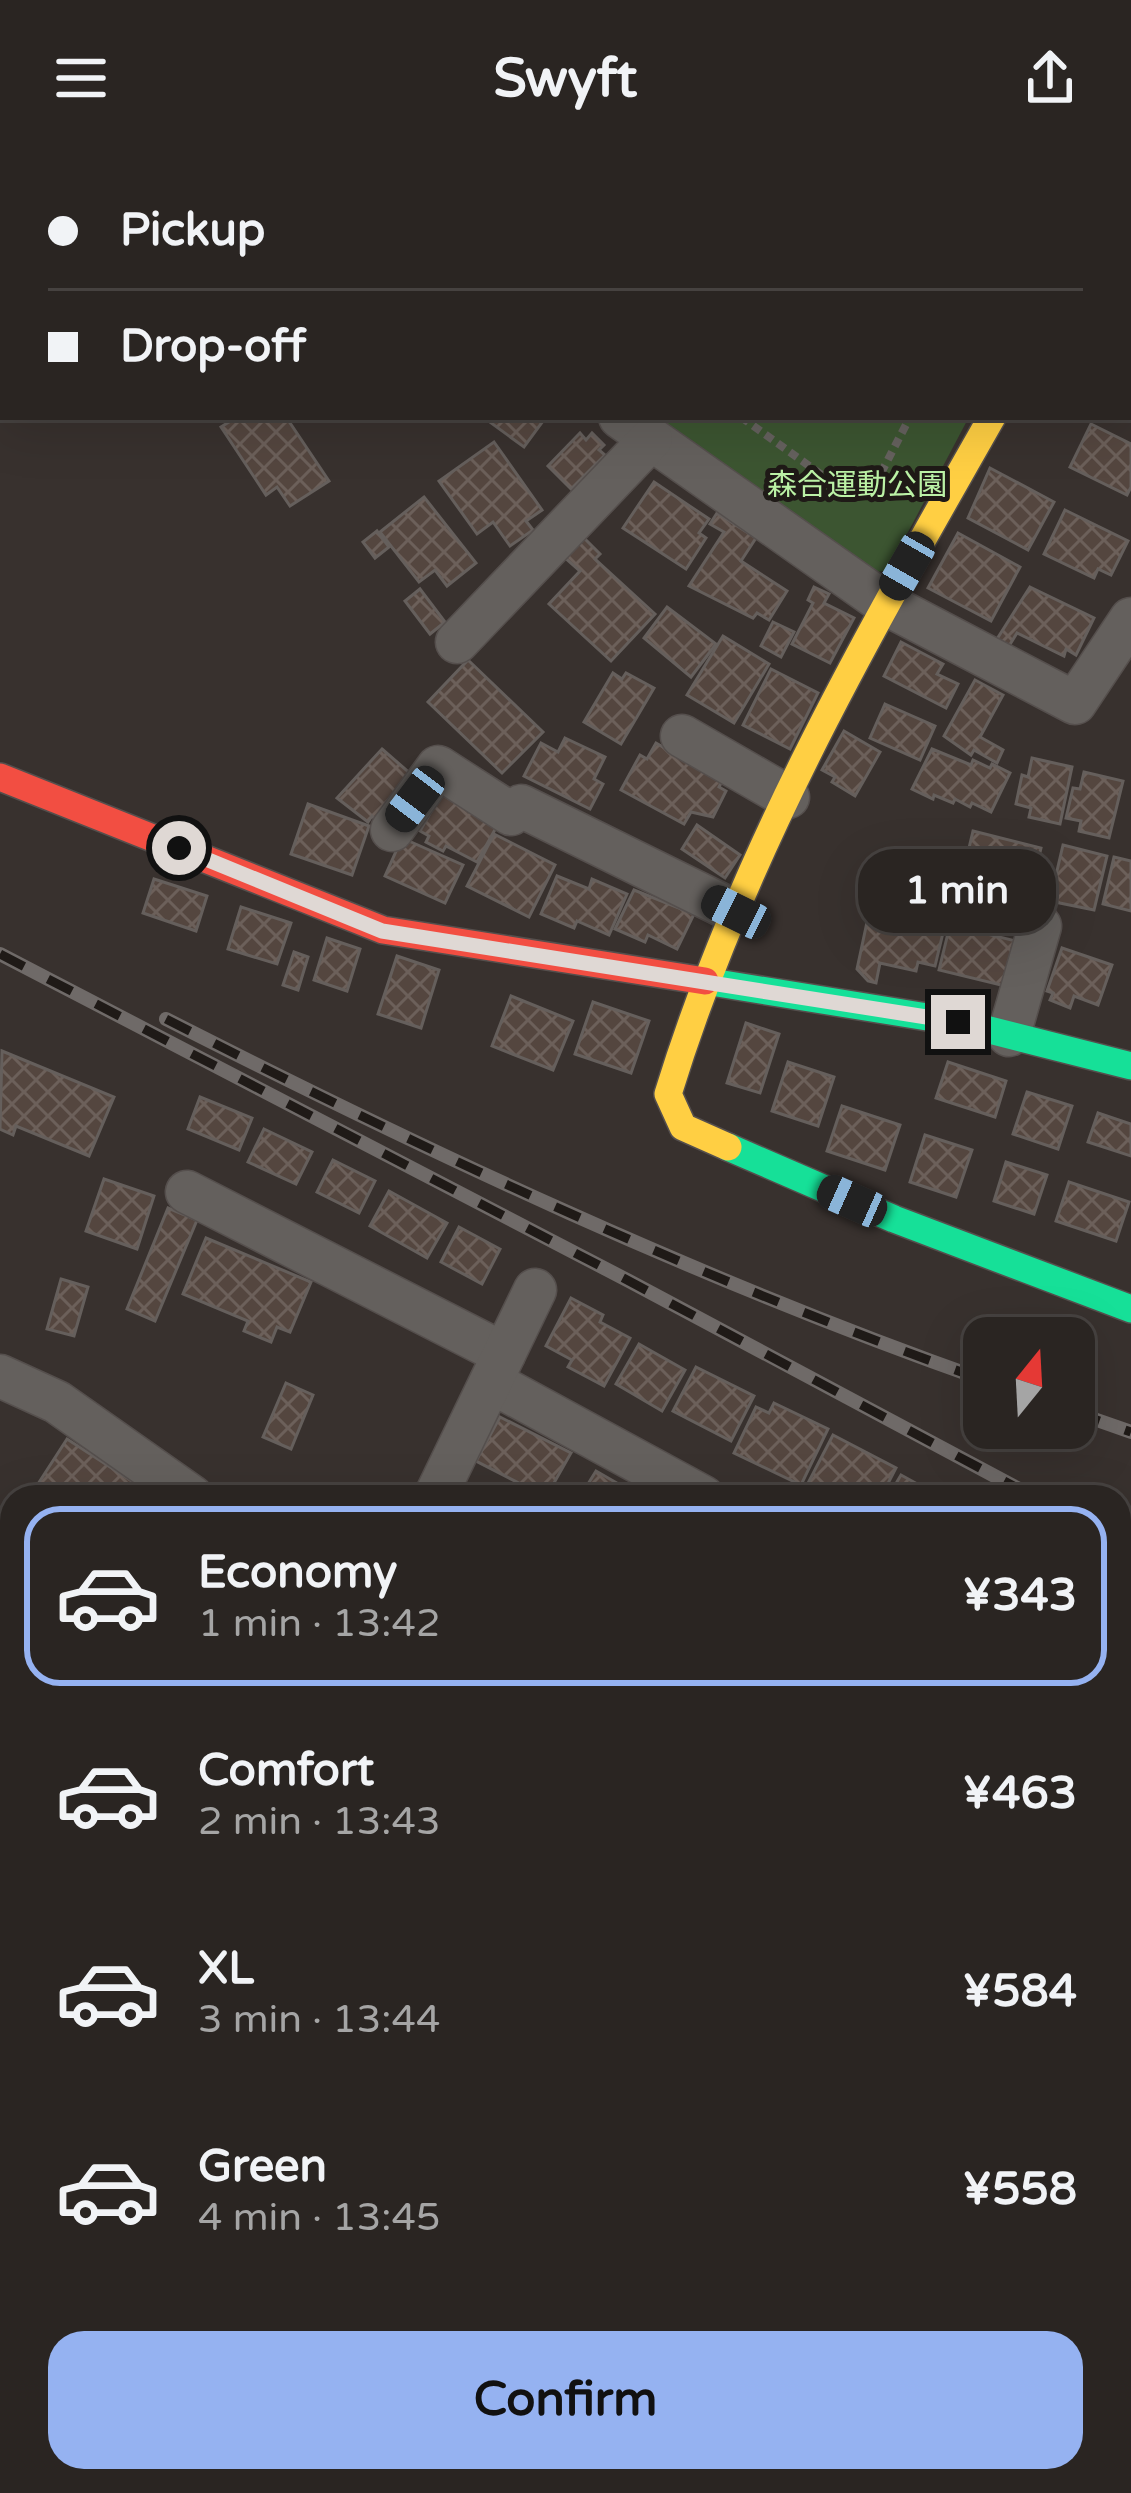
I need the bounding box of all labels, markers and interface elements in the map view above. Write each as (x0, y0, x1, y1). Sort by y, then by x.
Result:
icon: menu (48, 45, 114, 111)
icon: share (1017, 45, 1083, 111)
text: Swyft (493, 46, 638, 111)
text: Pickup (120, 204, 265, 258)
text: Drop-off (120, 320, 306, 374)
park label: 森合運動公園 (767, 467, 947, 504)
car (873, 526, 941, 606)
car (379, 759, 451, 839)
route start (152, 821, 206, 875)
callout: 1 min (859, 848, 1057, 932)
text: 1 min (905, 867, 1009, 914)
car (696, 880, 776, 944)
route end (931, 995, 985, 1049)
car (812, 1170, 892, 1232)
north arrow (963, 1317, 1095, 1449)
map controls (963, 1317, 1095, 1449)
icon: car (54, 1542, 162, 1650)
text: Economy (198, 1546, 397, 1600)
text: ¥343 (963, 1569, 1077, 1623)
text: 1 min · 13:42 (198, 1600, 440, 1647)
icon: car (54, 1740, 162, 1848)
text: Comfort (198, 1744, 374, 1798)
text: ¥463 (963, 1767, 1077, 1821)
text: 2 min · 13:43 (198, 1798, 440, 1845)
icon: car (54, 1938, 162, 2046)
text: XL (198, 1942, 254, 1996)
text: ¥584 (963, 1965, 1077, 2019)
text: 3 min · 13:44 (198, 1996, 440, 2043)
icon: car (54, 2136, 162, 2244)
text: Green (198, 2140, 327, 2194)
text: ¥558 (963, 2163, 1077, 2217)
text: 4 min · 13:45 (198, 2194, 440, 2241)
button: Confirm (48, 2331, 1083, 2469)

